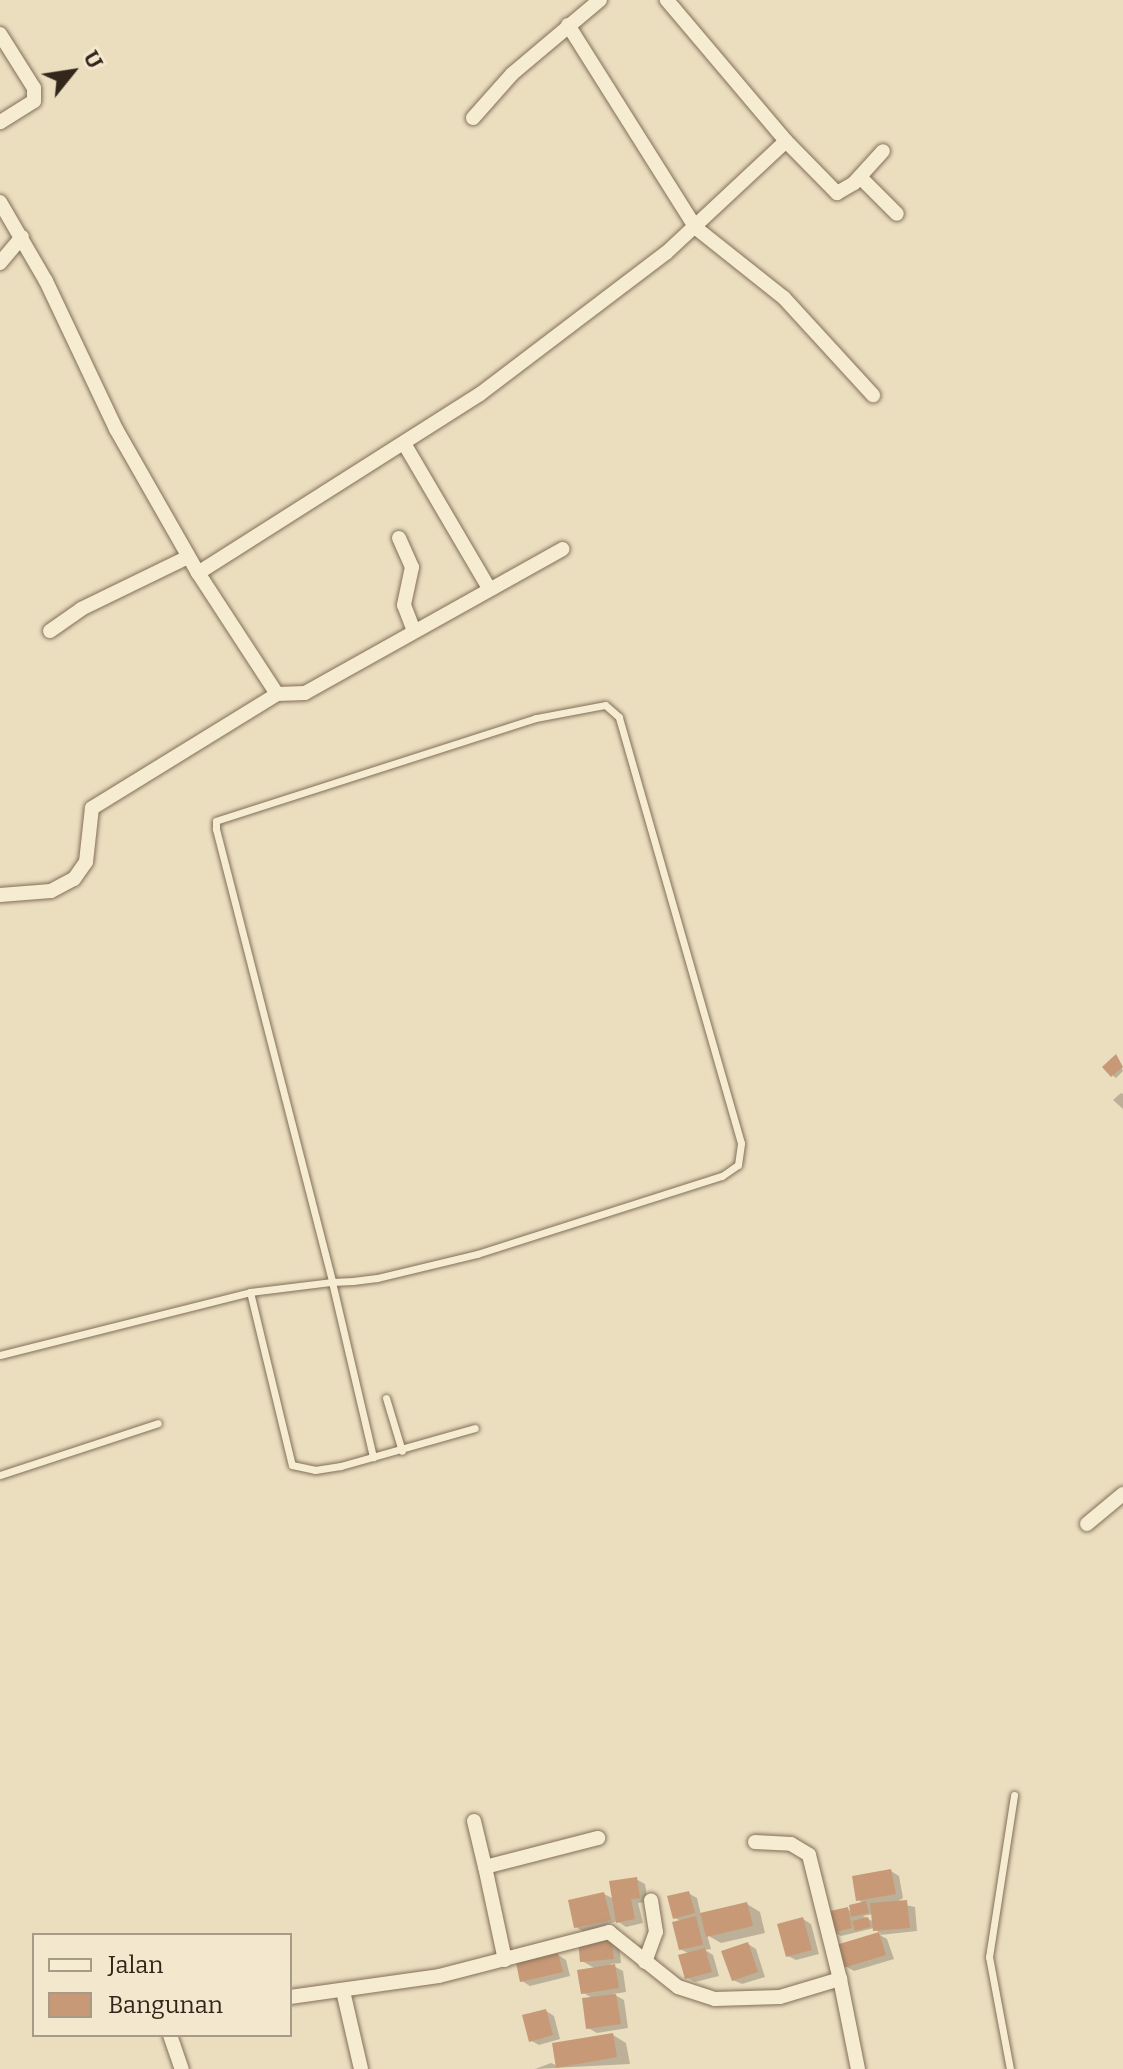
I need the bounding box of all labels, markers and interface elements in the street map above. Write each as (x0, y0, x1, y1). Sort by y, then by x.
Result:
north arrow (32, 32, 112, 112)
text: U (77, 46, 109, 74)
legend (32, 1933, 292, 2037)
text: Jalan (108, 1951, 163, 1979)
text: Bangunan (108, 1991, 223, 2019)

